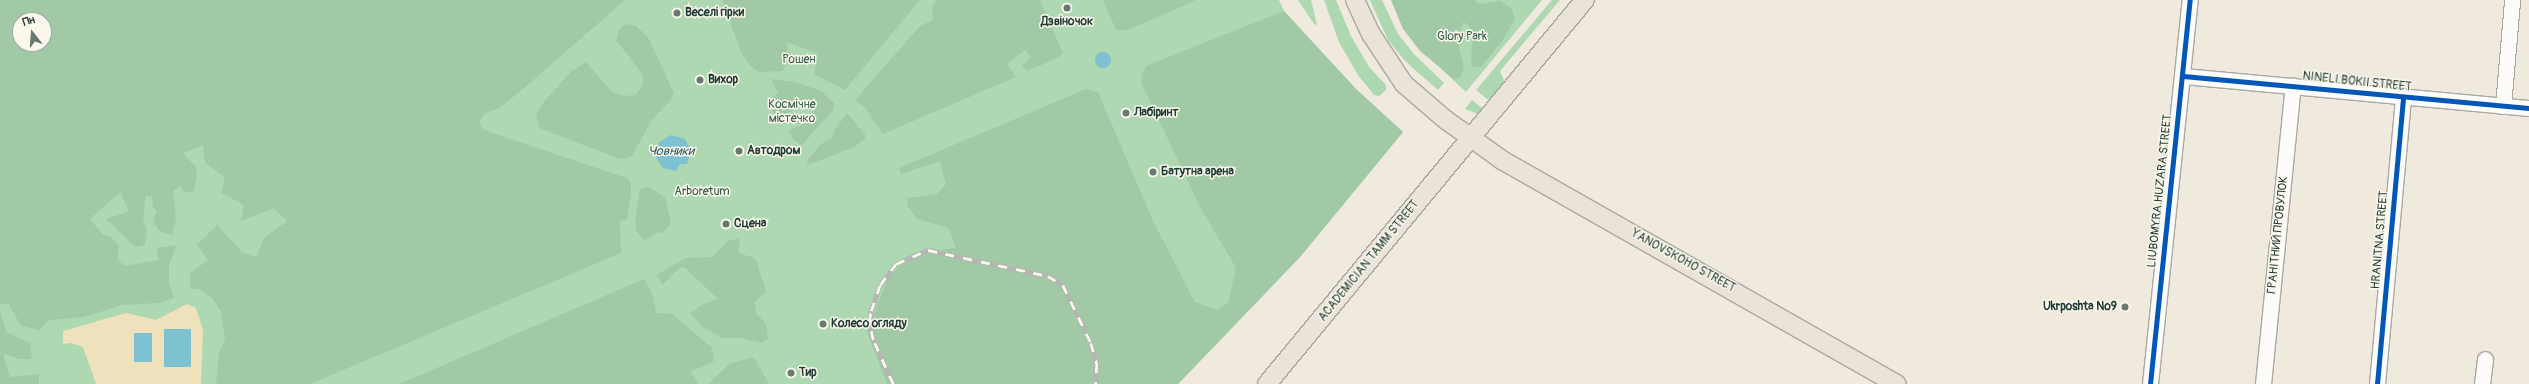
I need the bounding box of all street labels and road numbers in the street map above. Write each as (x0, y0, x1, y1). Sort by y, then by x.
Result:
street label: NINELI BOKII STREET (2302, 69, 2412, 95)
street label: LIUBOMYRA HUZARA STREET (2145, 114, 2175, 268)
street label: ГРАНІТНИЙ ПРОВУЛОК (2265, 175, 2291, 295)
street label: HRANITNA STREET (2369, 190, 2391, 290)
street label: ACADEMICIAN TAMM STREET (1316, 197, 1422, 325)
street label: YANOVSKOHO STREET (1628, 226, 1738, 296)

